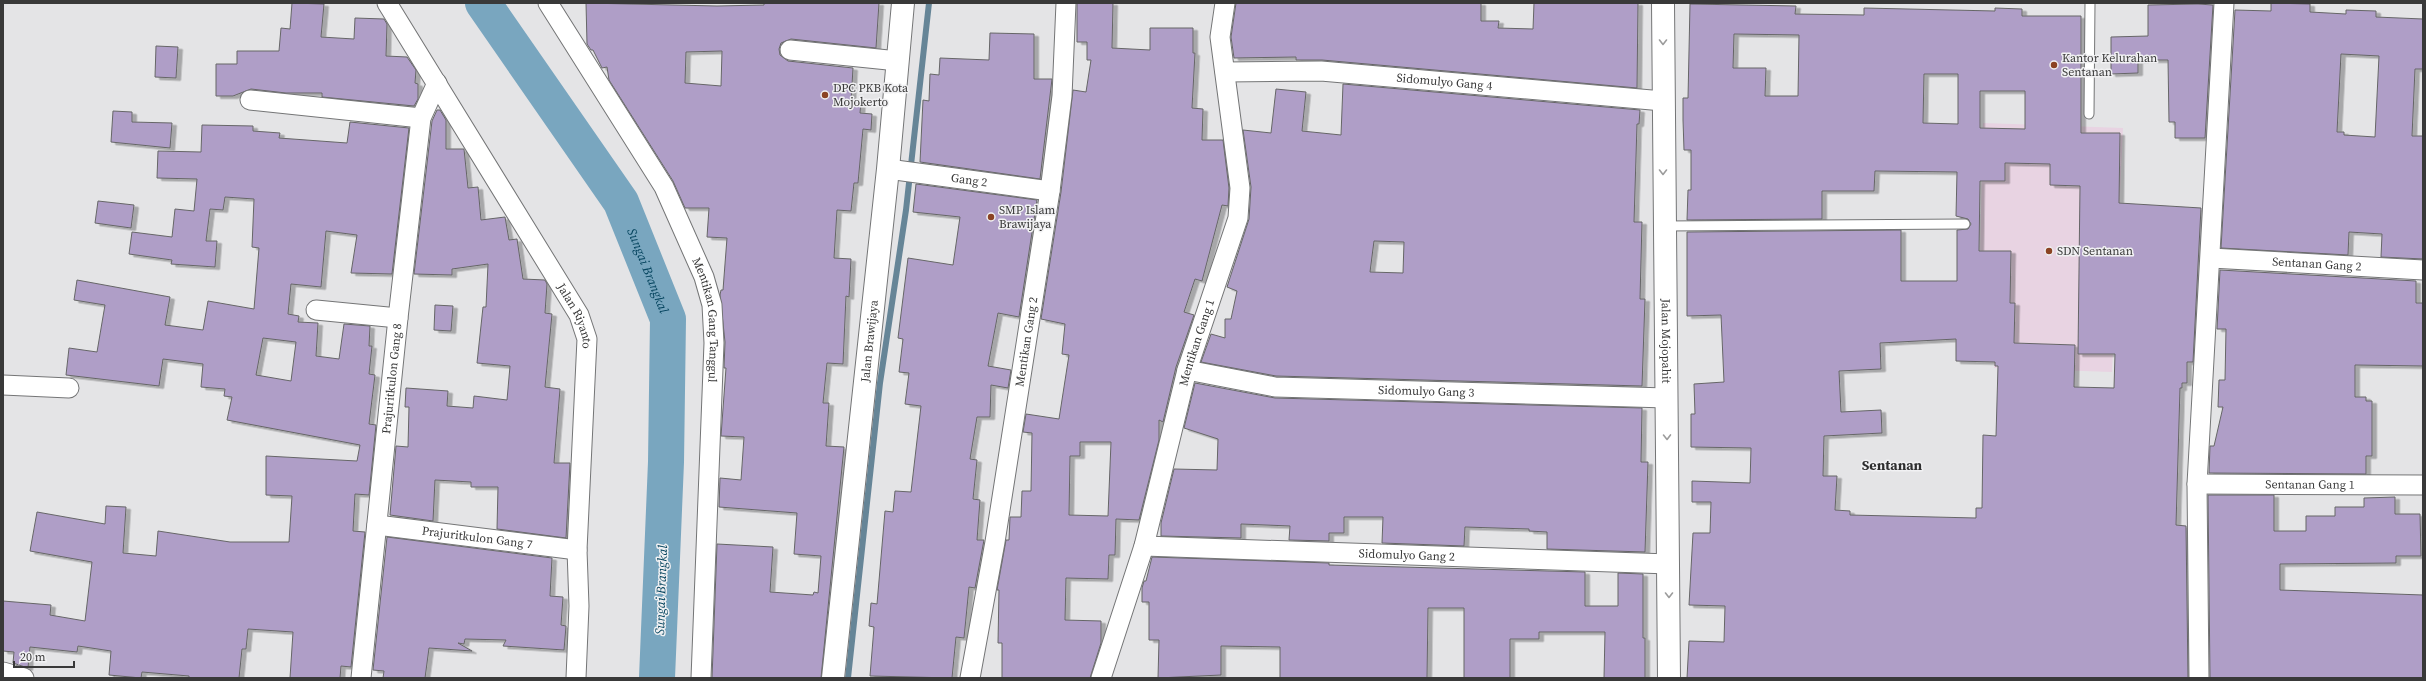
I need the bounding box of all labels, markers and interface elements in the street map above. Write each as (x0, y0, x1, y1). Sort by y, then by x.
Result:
one-way arrow (1659, 39, 1667, 45)
place label: Kantor Kelurahan Sentanan (2062, 50, 2157, 80)
marker: Kantor Kelurahan Sentanan (2049, 60, 2059, 70)
street label: Sidomulyo Gang 4 (1396, 70, 1493, 94)
place label: DPC PKB Kota Mojokerto (833, 80, 909, 110)
marker: DPC PKB Kota Mojokerto (820, 90, 830, 100)
one-way arrow (1659, 169, 1668, 175)
street label: Gang 2 (950, 170, 988, 190)
place label: SMP Islam Brawijaya (999, 202, 1056, 232)
marker: SMP Islam Brawijaya (986, 212, 996, 222)
water label: Sungai Brangkal (624, 226, 673, 316)
place label: SDN Sentanan (2057, 243, 2133, 259)
marker: SDN Sentanan (2044, 246, 2054, 256)
street label: Sentanan Gang 2 (2272, 253, 2362, 275)
street label: Mentikan Gang Tanggul (688, 255, 722, 383)
street label: Jalan Riyanto (553, 279, 595, 350)
street label: Mentikan Gang 2 (1011, 296, 1041, 388)
street label: Mentikan Gang 1 (1175, 297, 1218, 388)
street label: Jalan Brawijaya (857, 298, 882, 384)
street label: Jalan Mojopahit (1658, 298, 1674, 384)
street label: Prajuritkulon Gang 8 (378, 322, 405, 435)
street label: Sidomulyo Gang 3 (1378, 382, 1475, 401)
one-way arrow (1663, 434, 1671, 440)
district label: Sentanan (1862, 455, 1923, 475)
street label: Sentanan Gang 1 (2265, 476, 2355, 493)
street label: Prajuritkulon Gang 7 (421, 523, 533, 552)
water label: Sungai Brangkal (651, 544, 671, 635)
street label: Sidomulyo Gang 2 (1358, 545, 1455, 565)
one-way arrow (1665, 592, 1673, 598)
scale bar (14, 643, 74, 669)
text: 20 m (20, 649, 46, 665)

